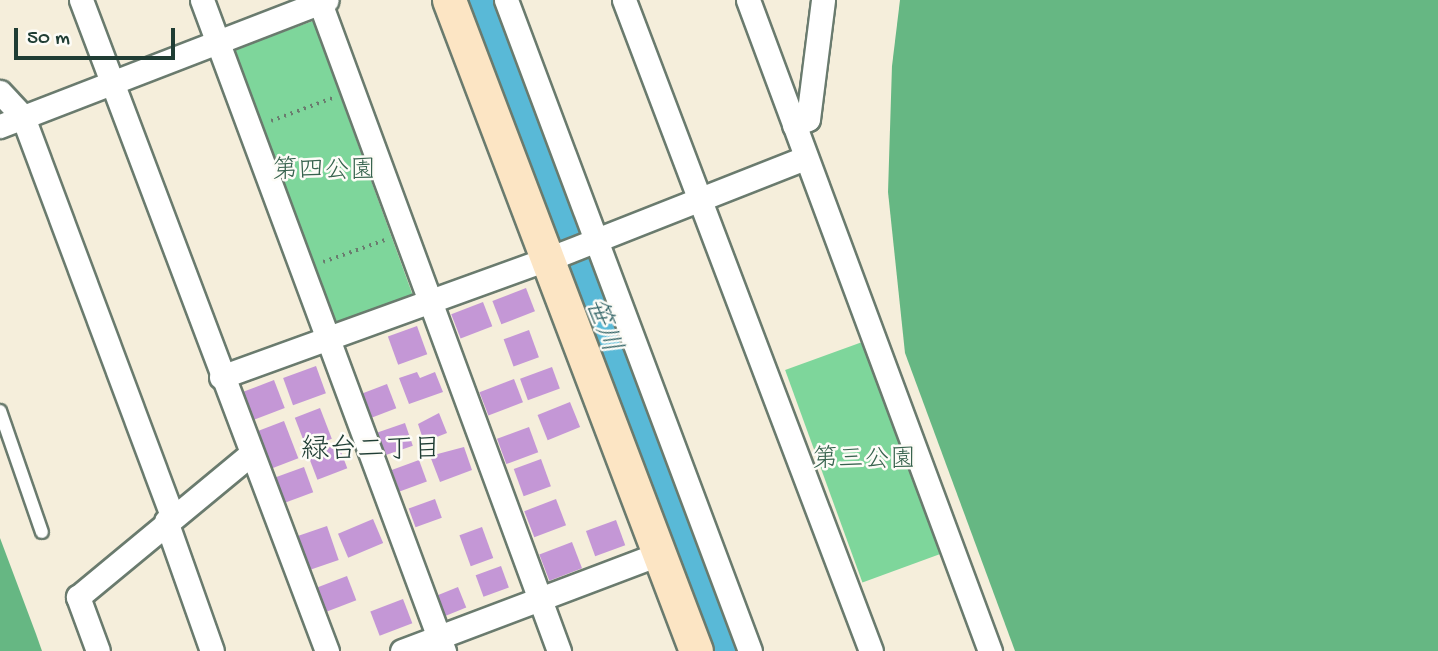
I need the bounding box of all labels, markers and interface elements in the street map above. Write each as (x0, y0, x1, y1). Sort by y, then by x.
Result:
scale bar (18, 14, 178, 58)
text: 50 m (27, 27, 70, 52)
park label: 第四公園 (272, 157, 376, 189)
water label: 笹川 (575, 294, 627, 358)
district label: 緑台二丁目 (301, 435, 441, 469)
park label: 第三公園 (812, 446, 916, 478)

